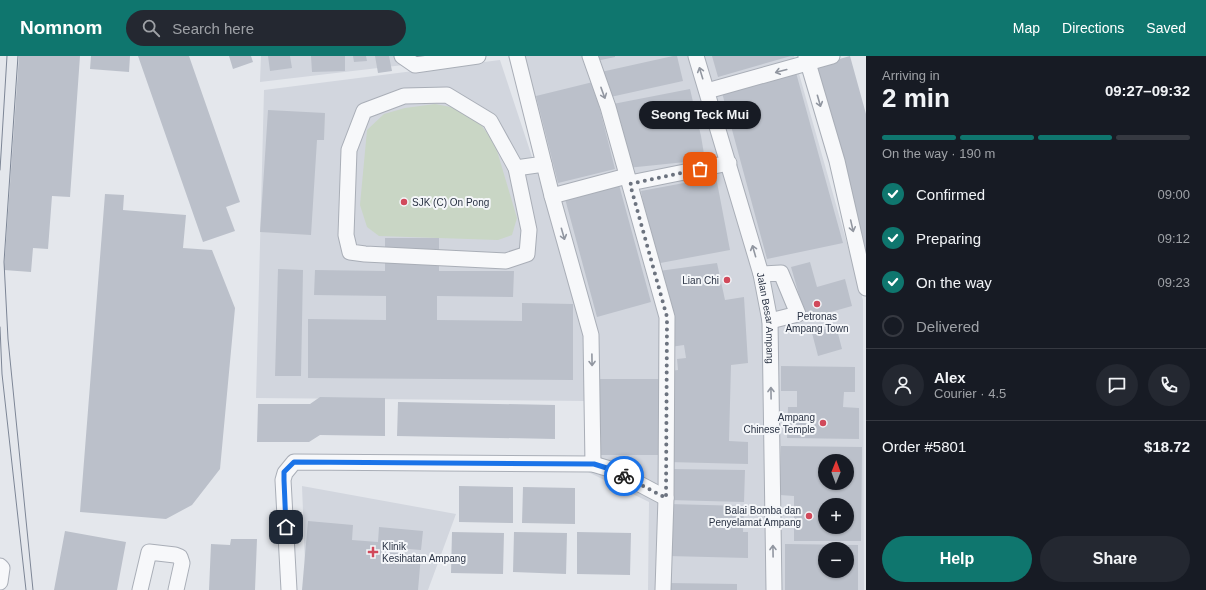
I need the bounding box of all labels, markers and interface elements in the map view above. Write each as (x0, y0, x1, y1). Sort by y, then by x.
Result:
search box (126, 10, 406, 46)
text: Nomnom (20, 17, 102, 38)
icon: search (140, 17, 162, 39)
text: Search here (172, 20, 254, 37)
text: Map (1013, 20, 1040, 36)
text: Directions (1062, 20, 1124, 36)
text: Saved (1146, 20, 1186, 36)
one-way arrow (697, 66, 704, 79)
one-way arrow (775, 68, 788, 75)
text: Arriving in (882, 68, 940, 83)
text: 09:27–09:32 (1105, 82, 1190, 99)
text: 2 min (882, 83, 950, 113)
one-way arrow (599, 86, 607, 98)
one-way arrow (816, 94, 823, 107)
callout: Seong Teck Mui (639, 101, 761, 129)
text: Seong Teck Mui (651, 107, 749, 122)
text: On the way · 190 m (882, 146, 995, 161)
pin (683, 152, 717, 186)
icon: bag (689, 158, 711, 180)
icon: check (882, 183, 904, 205)
text: Confirmed (916, 186, 985, 203)
text: 09:00 (1157, 187, 1190, 202)
marker: SJK (C) On Pong (399, 197, 409, 207)
place label: SJK (C) On Pong (412, 197, 489, 208)
one-way arrow (849, 220, 856, 233)
one-way arrow (560, 227, 567, 240)
icon: check (882, 227, 904, 249)
text: Preparing (916, 230, 981, 247)
text: 09:12 (1157, 231, 1190, 246)
one-way arrow (750, 245, 757, 258)
street label: Jalan Besar Ampang (755, 271, 776, 364)
icon: check (882, 271, 904, 293)
text: On the way (916, 274, 992, 291)
place label: Lian Chi (682, 275, 719, 286)
marker: Lian Chi (722, 275, 732, 285)
text: 09:23 (1157, 275, 1190, 290)
marker: Petronas Ampang Town (812, 299, 822, 309)
place label: Petronas Ampang Town (785, 311, 849, 334)
text: Delivered (916, 318, 979, 335)
one-way arrow (588, 353, 596, 366)
button: person (882, 364, 924, 406)
button: chat (1096, 364, 1138, 406)
button: phone (1148, 364, 1190, 406)
text: Alex (934, 369, 966, 386)
text: Courier · 4.5 (934, 386, 1006, 401)
one-way arrow (767, 387, 775, 400)
place label: Ampang Chinese Temple (743, 412, 815, 435)
marker: Ampang Chinese Temple (818, 418, 828, 428)
text: Order #5801 (882, 438, 966, 455)
text: $18.72 (1144, 438, 1190, 455)
north arrow (818, 454, 854, 490)
map controls (818, 454, 854, 578)
courier (604, 456, 644, 496)
icon: bike (613, 465, 635, 487)
button: + (818, 498, 854, 534)
place label: Balai Bomba dan Penyelamat Ampang (709, 505, 801, 528)
pin (269, 510, 303, 544)
marker: Balai Bomba dan Penyelamat Ampang (804, 511, 814, 521)
icon: home (275, 516, 297, 538)
button: Help (882, 536, 1032, 582)
button: Share (1040, 536, 1190, 582)
place label: Klinik Kesihatan Ampang (382, 541, 466, 564)
button: − (818, 542, 854, 578)
one-way arrow (769, 545, 777, 558)
marker: Klinik Kesihatan Ampang (367, 546, 379, 558)

